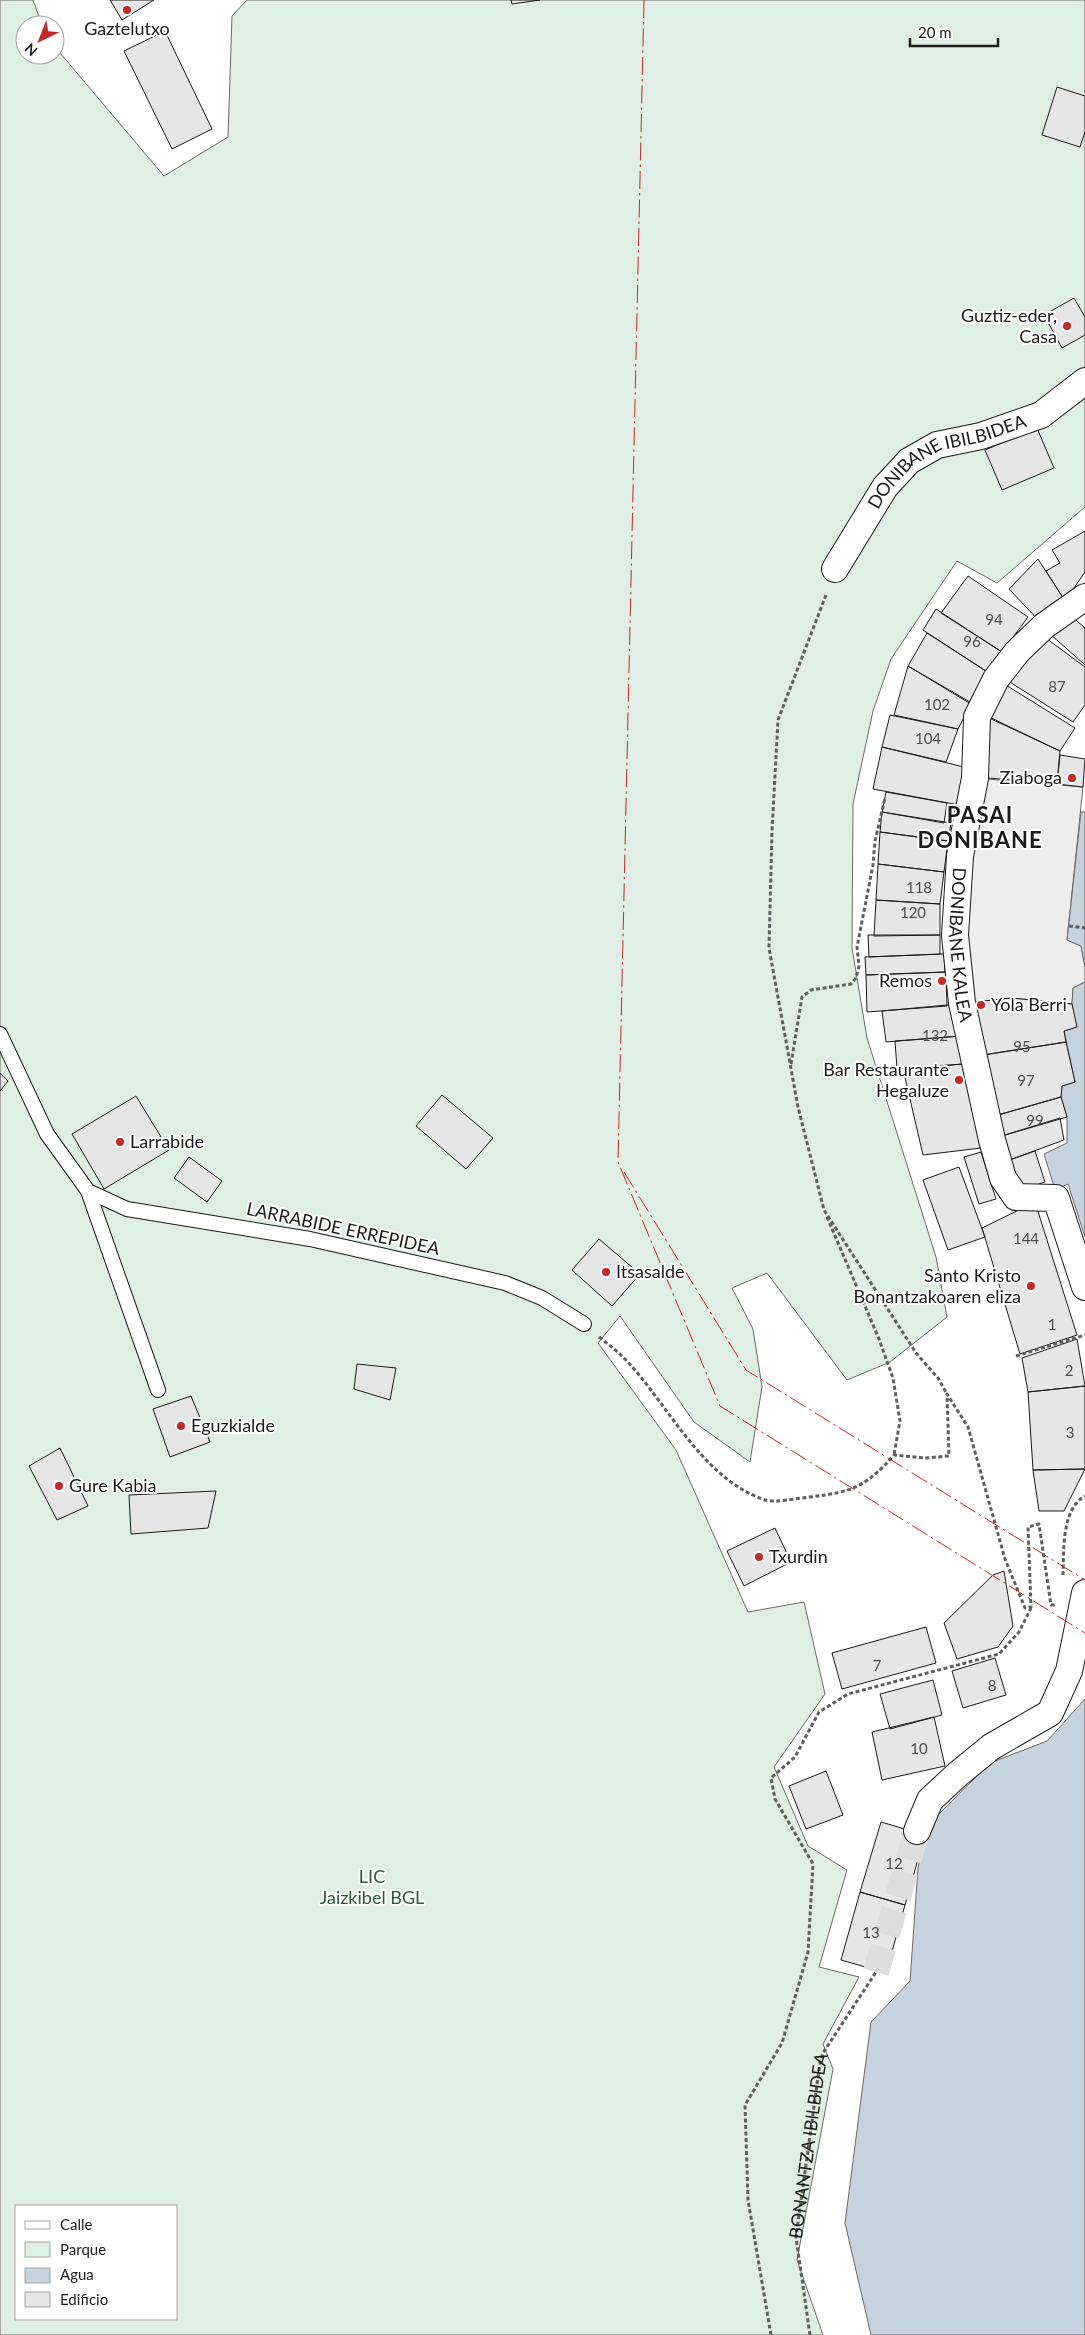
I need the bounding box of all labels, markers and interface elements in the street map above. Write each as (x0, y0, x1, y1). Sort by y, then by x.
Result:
marker: Gaztelutxo (121, 4, 133, 16)
north arrow (15, 15, 65, 65)
scale bar (910, 15, 998, 47)
place label: Gaztelutxo (84, 17, 170, 39)
text: 20 m (918, 23, 952, 41)
text: N (21, 40, 41, 60)
place label: Guztiz-eder, Casa (961, 304, 1057, 347)
marker: Guztiz-eder, Casa (1061, 320, 1073, 332)
street label: DONIBANE IBILBIDEA (862, 409, 1029, 512)
house number: 94 (985, 610, 1003, 628)
house number: 96 (963, 632, 981, 650)
house number: 87 (1048, 677, 1066, 695)
house number: 102 (924, 695, 950, 713)
house number: 104 (915, 729, 941, 747)
place label: Ziaboga (999, 766, 1062, 788)
marker: Ziaboga (1066, 772, 1078, 784)
district label: PASAI DONIBANE (917, 801, 1043, 853)
street label: DONIBANE KALEA (945, 867, 978, 1025)
house number: 118 (906, 878, 932, 896)
house number: 120 (900, 903, 926, 921)
place label: Remos (879, 969, 932, 991)
marker: Remos (936, 975, 948, 987)
place label: Yola Berri (991, 993, 1067, 1015)
marker: Yola Berri (975, 999, 987, 1011)
house number: 132 (922, 1026, 948, 1044)
house number: 95 (1013, 1037, 1031, 1055)
place label: Bar Restaurante Hegaluze (823, 1058, 949, 1101)
house number: 97 (1017, 1071, 1035, 1089)
marker: Bar Restaurante Hegaluze (953, 1074, 965, 1086)
house number: 99 (1026, 1111, 1044, 1129)
place label: Larrabide (130, 1130, 204, 1152)
marker: Larrabide (114, 1136, 126, 1148)
street label: LARRABIDE ERREPIDEA (245, 1197, 443, 1259)
house number: 144 (1013, 1229, 1039, 1247)
place label: Itsasalde (616, 1260, 685, 1282)
place label: Santo Kristo Bonantzakoaren eliza (854, 1264, 1021, 1307)
marker: Itsasalde (600, 1266, 612, 1278)
marker: Santo Kristo Bonantzakoaren eliza (1025, 1280, 1037, 1292)
house number: 1 (1048, 1315, 1056, 1333)
house number: 2 (1065, 1361, 1073, 1379)
place label: Eguzkialde (191, 1414, 275, 1436)
marker: Eguzkialde (175, 1420, 187, 1432)
house number: 3 (1066, 1423, 1074, 1441)
place label: Gure Kabia (69, 1474, 157, 1496)
marker: Gure Kabia (53, 1480, 65, 1492)
place label: Txurdin (769, 1545, 828, 1567)
marker: Txurdin (753, 1551, 765, 1563)
house number: 7 (873, 1656, 882, 1674)
house number: 8 (988, 1676, 996, 1694)
house number: 10 (910, 1739, 928, 1757)
house number: 12 (885, 1854, 903, 1872)
park label: LIC Jaizkibel BGL (320, 1865, 424, 1908)
house number: 13 (862, 1923, 880, 1941)
street label: BONANTZA IBILBIDEA (784, 2049, 833, 2240)
legend (15, 2205, 178, 2320)
text: Calle (60, 2215, 93, 2233)
text: Parque (60, 2240, 106, 2258)
text: Agua (60, 2265, 94, 2283)
text: Edificio (60, 2290, 108, 2308)

